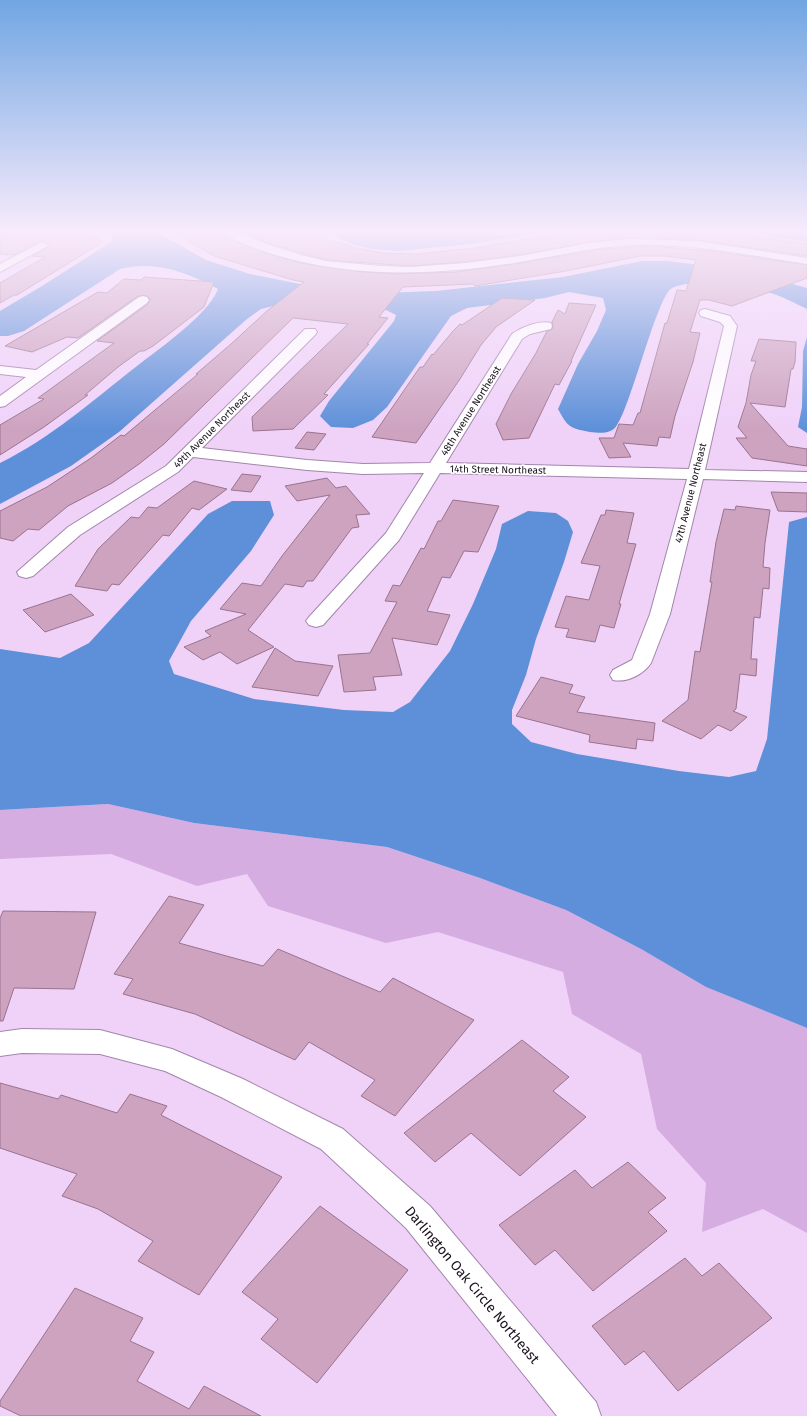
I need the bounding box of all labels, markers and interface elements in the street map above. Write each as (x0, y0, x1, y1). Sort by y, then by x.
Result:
street label: 48th Avenue Northeast (438, 363, 504, 458)
street label: 49th Avenue Northeast (171, 389, 253, 471)
street label: 47th Avenue Northeast (673, 441, 709, 544)
street label: 14th Street Northeast (450, 463, 547, 477)
street label: Darlington Oak Circle Northeast (401, 1203, 543, 1368)

